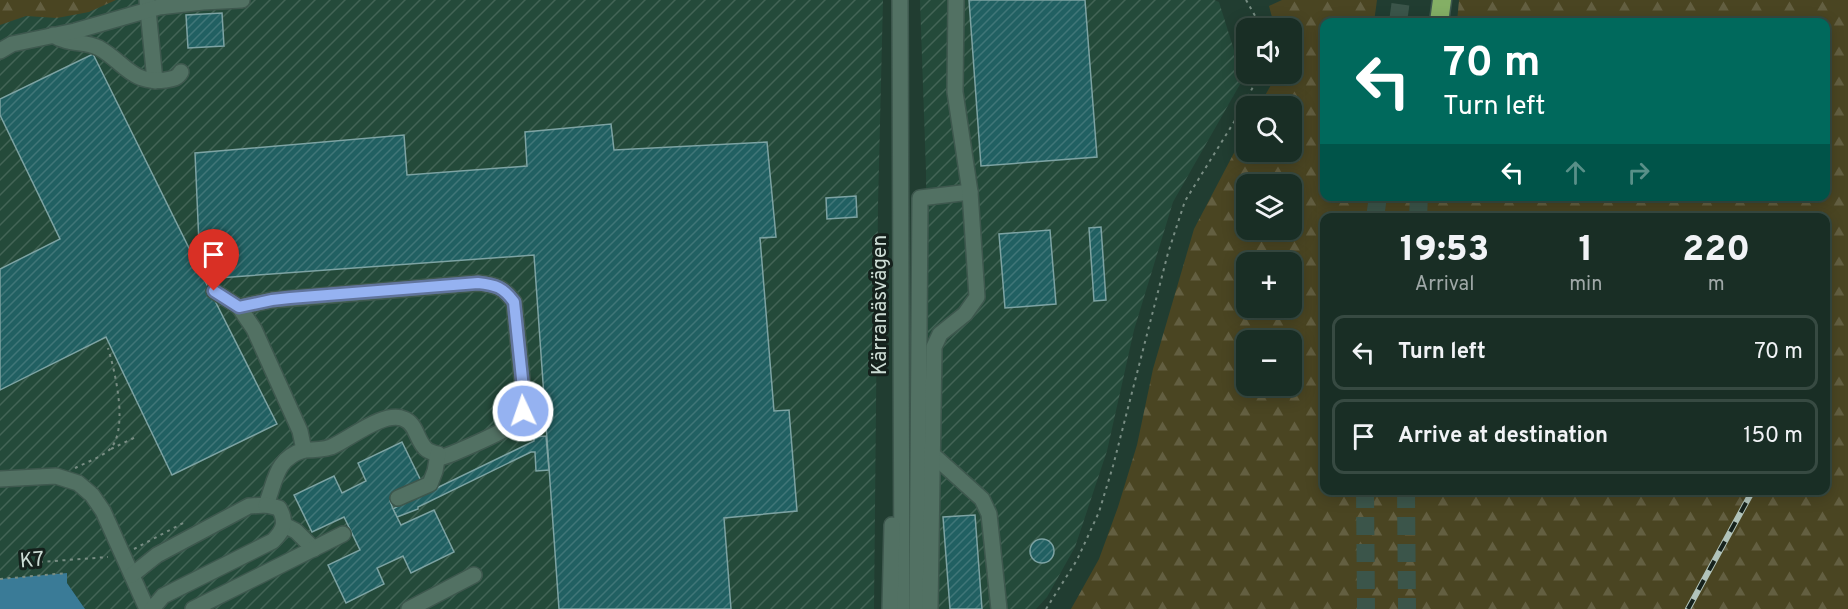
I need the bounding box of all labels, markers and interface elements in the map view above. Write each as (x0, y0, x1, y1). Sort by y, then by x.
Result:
map controls (1236, 18, 1302, 396)
button: sound (1236, 18, 1302, 84)
text: 70 m (1443, 38, 1541, 91)
icon: left (1344, 42, 1422, 120)
text: Turn left (1443, 90, 1545, 124)
button: search (1236, 96, 1302, 162)
icon: left (1496, 156, 1529, 189)
icon: ahead (1559, 156, 1592, 189)
icon: right (1622, 156, 1655, 189)
button: layers (1236, 174, 1302, 240)
text: 19:53 (1400, 228, 1489, 274)
text: 1 (1578, 228, 1593, 274)
text: 220 (1682, 228, 1750, 274)
pin (188, 229, 239, 291)
street label: Kärranäsvägen (867, 235, 894, 375)
icon: arrive (197, 238, 230, 271)
button: + (1236, 252, 1302, 318)
text: Arrival (1415, 272, 1474, 298)
text: min (1569, 272, 1602, 298)
text: m (1708, 272, 1725, 298)
button: − (1236, 330, 1302, 396)
icon: left (1347, 336, 1380, 369)
text: Turn left (1398, 339, 1486, 366)
text: 70 m (1754, 339, 1803, 366)
position arrow (491, 379, 555, 443)
icon: arrive (1347, 420, 1380, 453)
text: Arrive at destination (1398, 423, 1608, 450)
text: 150 m (1743, 423, 1803, 450)
street label: K7 (19, 546, 45, 576)

